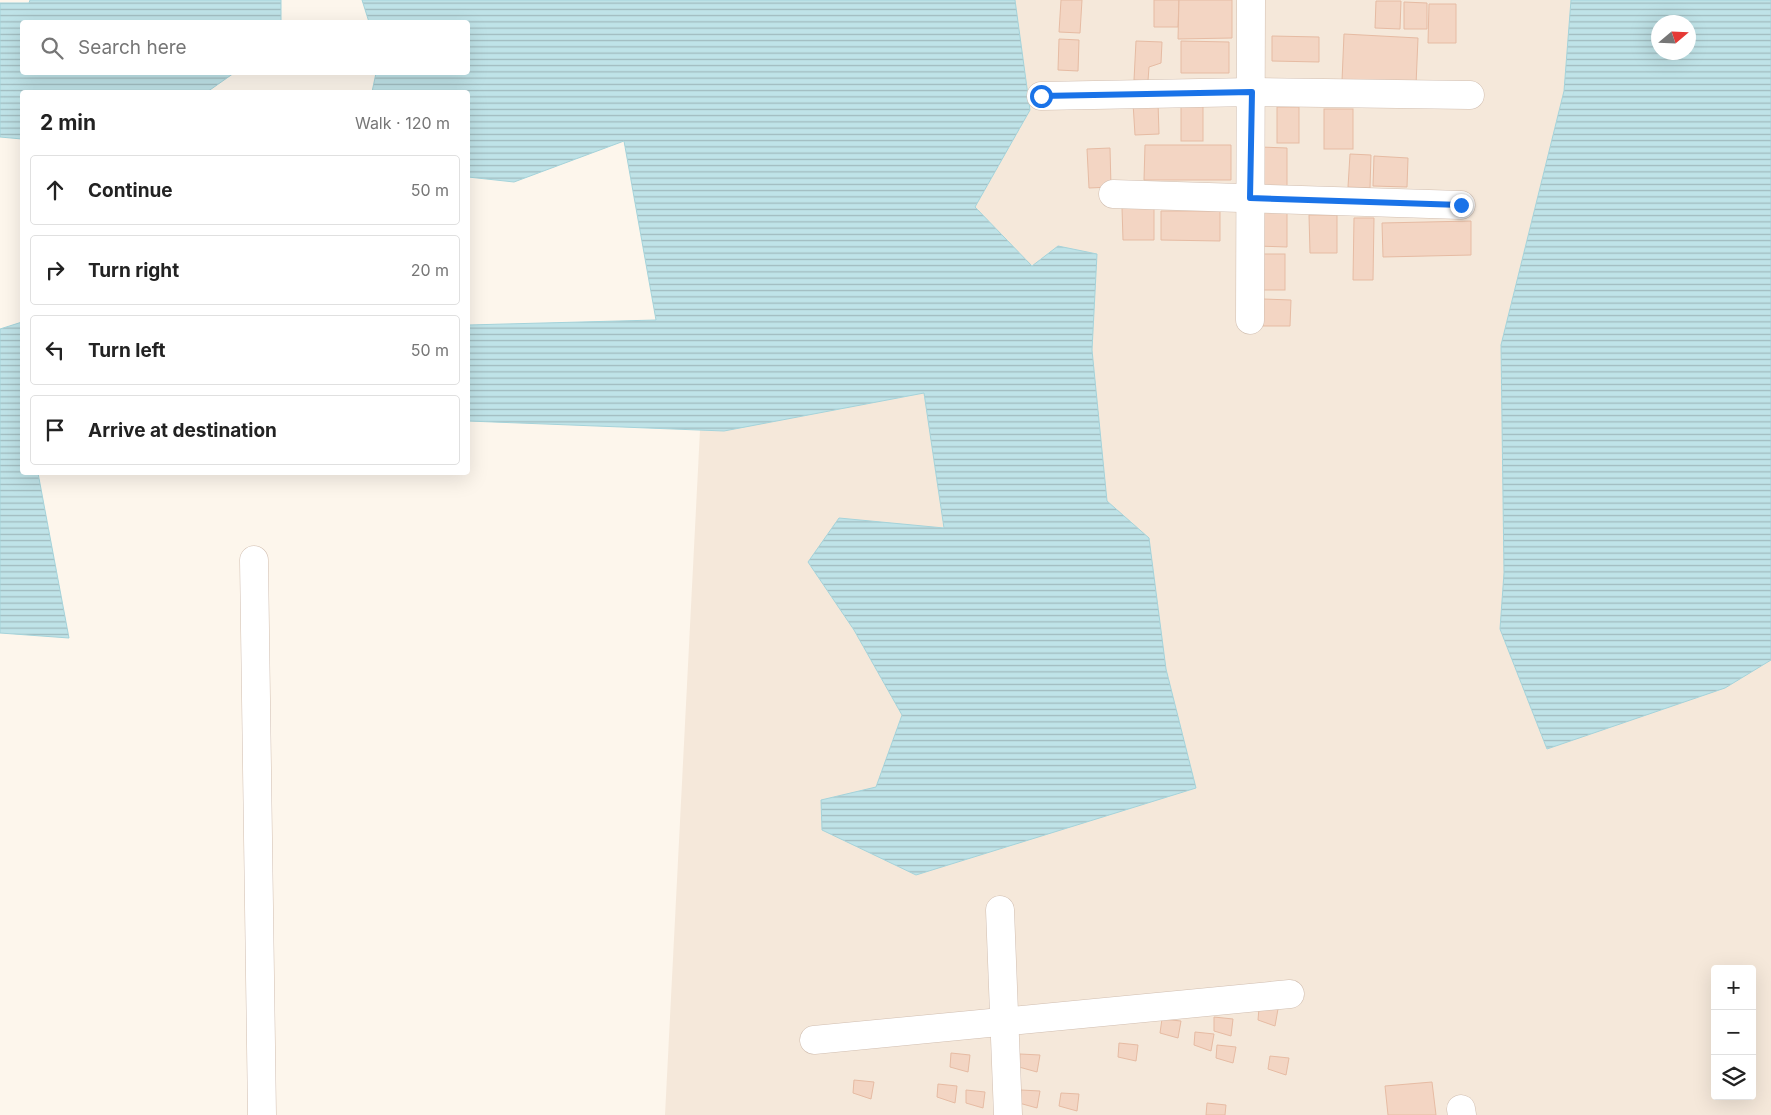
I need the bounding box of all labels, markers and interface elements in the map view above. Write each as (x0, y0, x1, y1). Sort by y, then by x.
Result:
north arrow (1651, 15, 1696, 60)
search box (20, 20, 470, 75)
icon: search (38, 34, 66, 62)
text: Search here (78, 36, 187, 59)
route start (1030, 85, 1053, 108)
text: 2 min (40, 110, 96, 135)
text: Walk · 120 m (355, 113, 450, 133)
icon: ahead (41, 176, 69, 204)
text: Continue (88, 179, 173, 202)
text: 50 m (411, 180, 449, 200)
route end (1450, 194, 1473, 217)
icon: right (41, 256, 69, 284)
text: Turn right (88, 259, 179, 282)
text: 20 m (411, 260, 449, 280)
icon: left (41, 336, 69, 364)
text: Turn left (88, 339, 166, 362)
text: 50 m (411, 340, 449, 360)
icon: arrive (41, 416, 69, 444)
text: Arrive at destination (88, 419, 277, 442)
map controls (1711, 965, 1756, 1100)
button: + (1711, 965, 1756, 1010)
button: − (1711, 1010, 1756, 1055)
button: layers (1711, 1055, 1756, 1100)

